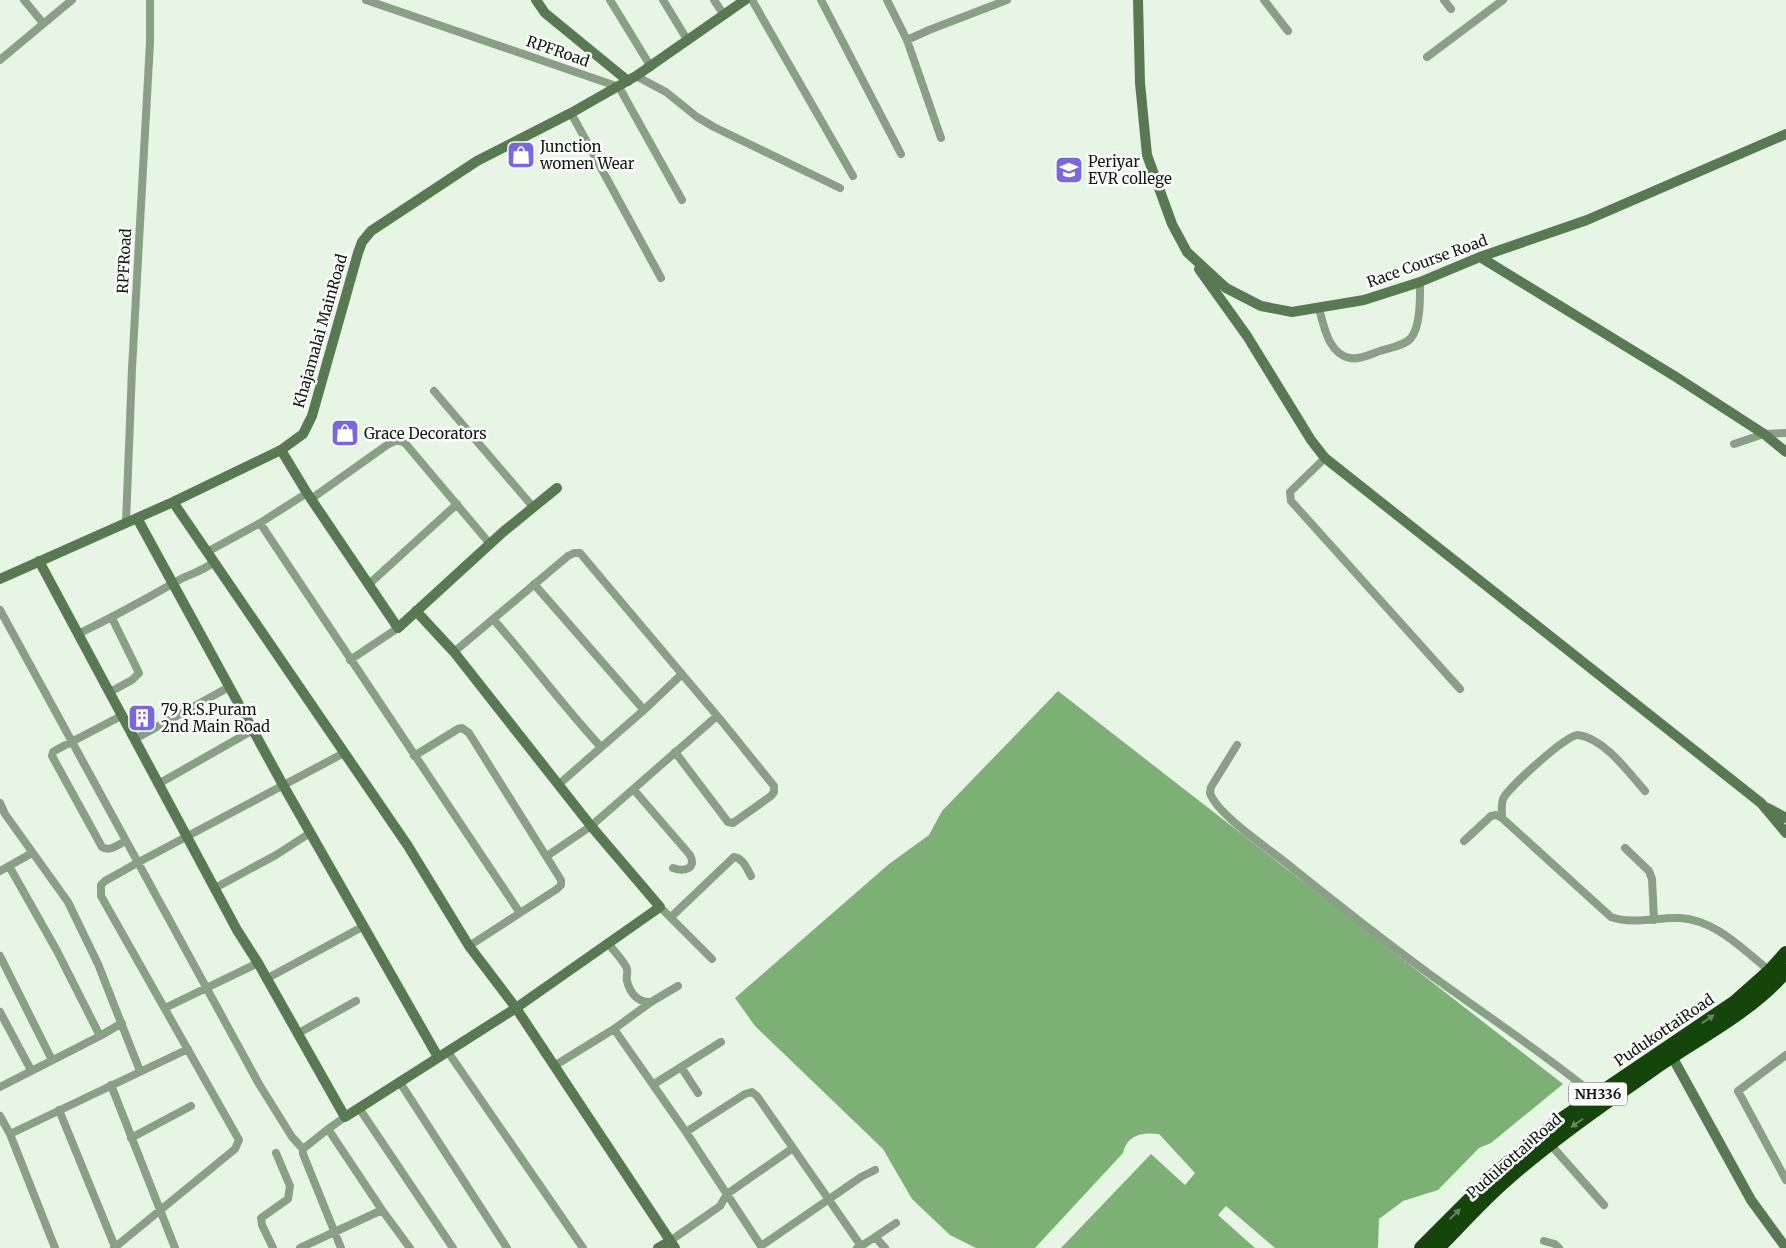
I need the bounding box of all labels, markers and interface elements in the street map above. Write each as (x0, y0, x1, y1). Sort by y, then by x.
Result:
street label: RPFRoad (524, 31, 592, 71)
place label: Junction women Wear (539, 137, 635, 173)
shop icon: Junction women Wear (506, 140, 536, 170)
place label: Periyar EVR college (1088, 152, 1172, 188)
school or university icon: Periyar EVR college (1054, 155, 1084, 185)
street label: RPFRoad (113, 228, 135, 294)
street label: Race Course Road (1364, 230, 1490, 292)
street label: Khajamalai MainRoad (289, 252, 351, 410)
shop icon: Grace Decorators (330, 418, 360, 448)
place label: Grace Decorators (364, 424, 487, 443)
place label: 79 R.S.Puram 2nd Main Road (161, 700, 270, 736)
building icon: 79 R.S.Puram 2nd Main Road (127, 703, 157, 733)
street label: PudukottaiRoad (1610, 990, 1718, 1070)
one-way arrow (1702, 1014, 1715, 1024)
road number: NH336 (1569, 1082, 1627, 1106)
street label: Pudukottai Road (1462, 1109, 1566, 1203)
one-way arrow (1570, 1118, 1584, 1128)
one-way arrow (1449, 1208, 1461, 1220)

